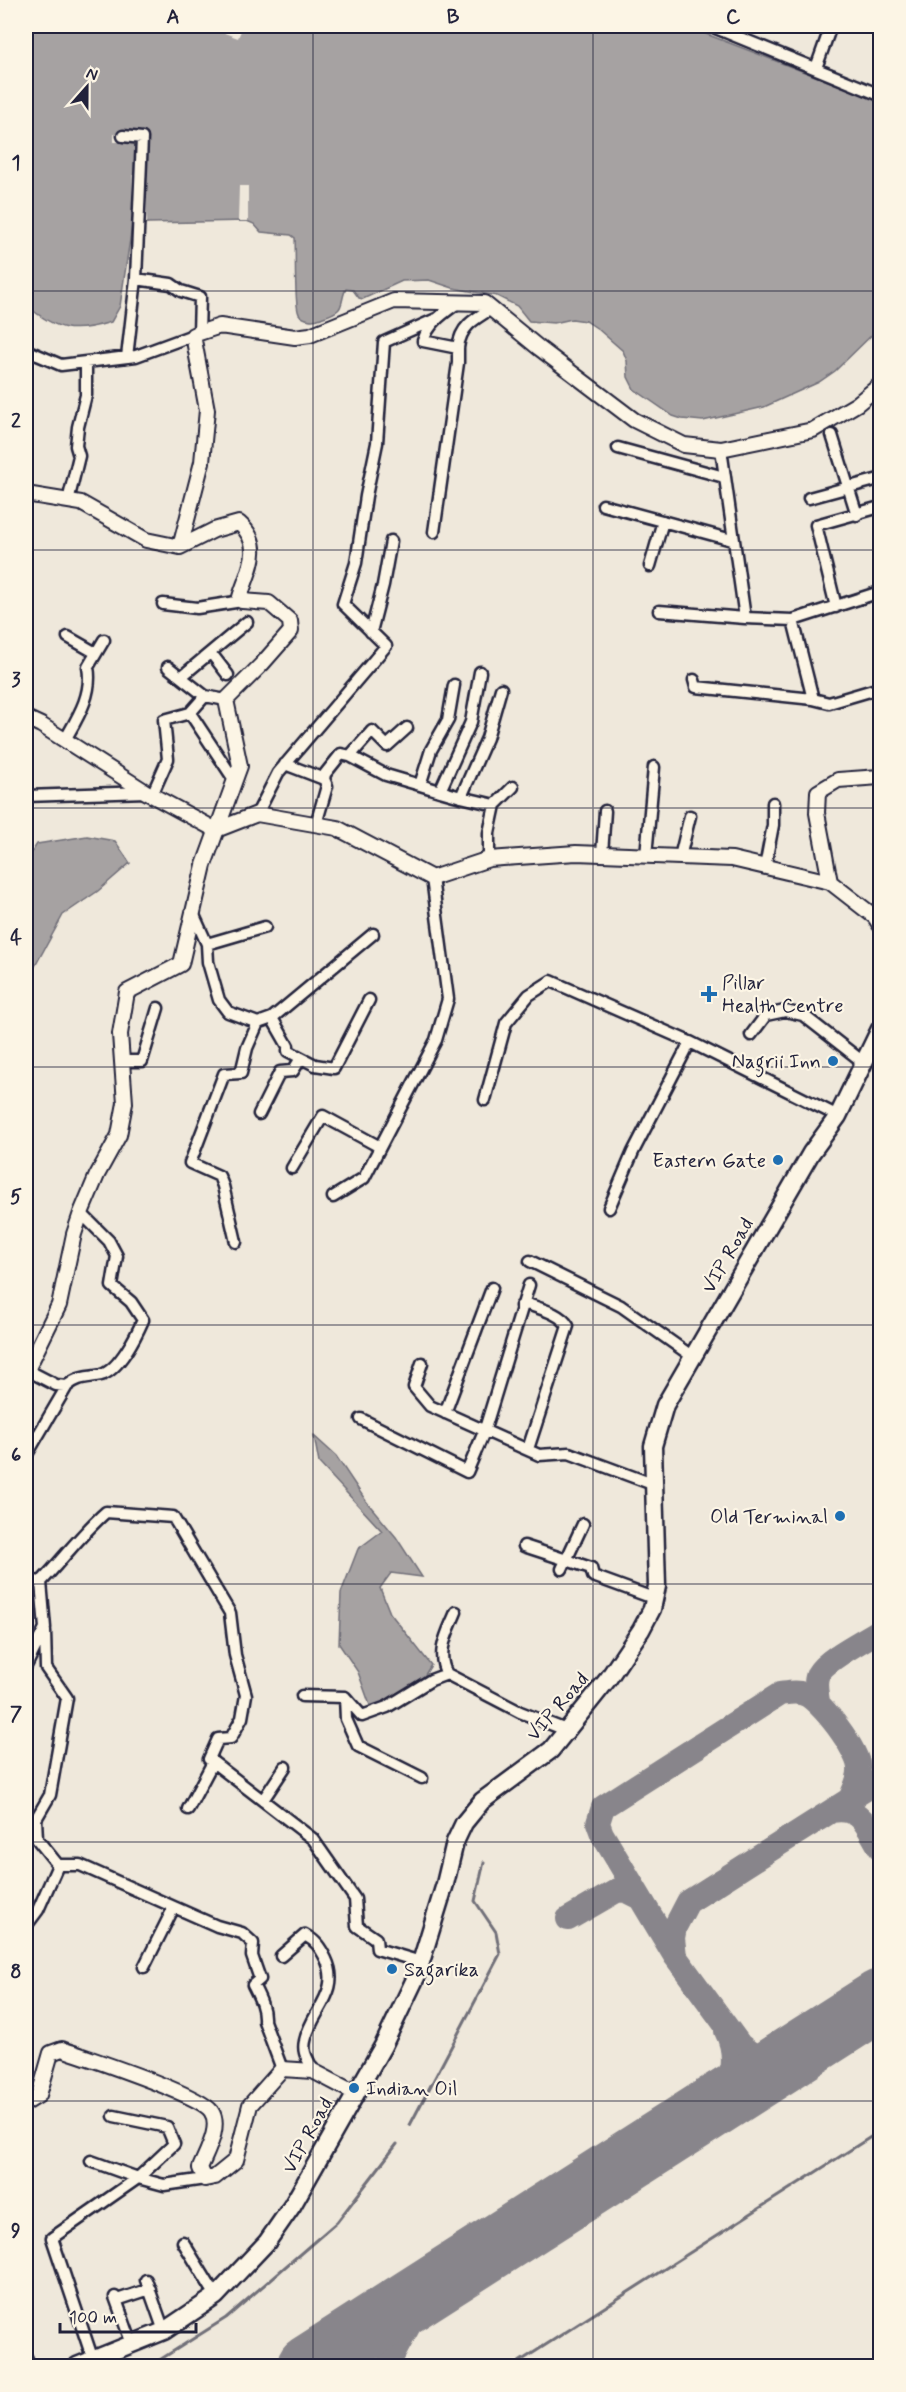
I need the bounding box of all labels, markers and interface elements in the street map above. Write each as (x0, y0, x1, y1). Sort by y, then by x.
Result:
text: A (166, 4, 180, 31)
text: B (447, 4, 460, 31)
text: C (726, 4, 741, 31)
north arrow (57, 57, 117, 117)
text: N (83, 63, 101, 86)
text: 1 (12, 150, 20, 177)
text: 2 (11, 408, 21, 435)
text: 3 (11, 667, 21, 694)
text: 4 (10, 925, 22, 952)
place label: Pillar Health Centre (722, 970, 843, 1020)
marker: Pillar Health Centre (700, 985, 718, 1003)
place label: Nagrii Inn (732, 1049, 821, 1078)
marker: Nagrii Inn (826, 1054, 840, 1068)
place label: Eastern Gate (652, 1148, 766, 1175)
marker: Eastern Gate (771, 1153, 785, 1167)
text: 5 (10, 1184, 22, 1211)
street label: VIP Road (696, 1213, 761, 1298)
text: 6 (11, 1442, 21, 1469)
place label: Old Terminal (710, 1504, 828, 1531)
marker: Old Terminal (833, 1509, 847, 1523)
street label: VIP Road (521, 1667, 596, 1747)
text: 7 (10, 1701, 22, 1728)
place label: Sagarika (404, 1957, 479, 1986)
text: 8 (10, 1959, 22, 1986)
marker: Sagarika (385, 1962, 399, 1976)
place label: Indian Oil (366, 2076, 457, 2103)
marker: Indian Oil (347, 2081, 361, 2095)
street label: VIP Road (276, 2093, 340, 2179)
text: 9 (11, 2218, 21, 2245)
scale bar (60, 2296, 196, 2334)
text: 100 m (69, 2306, 117, 2330)

